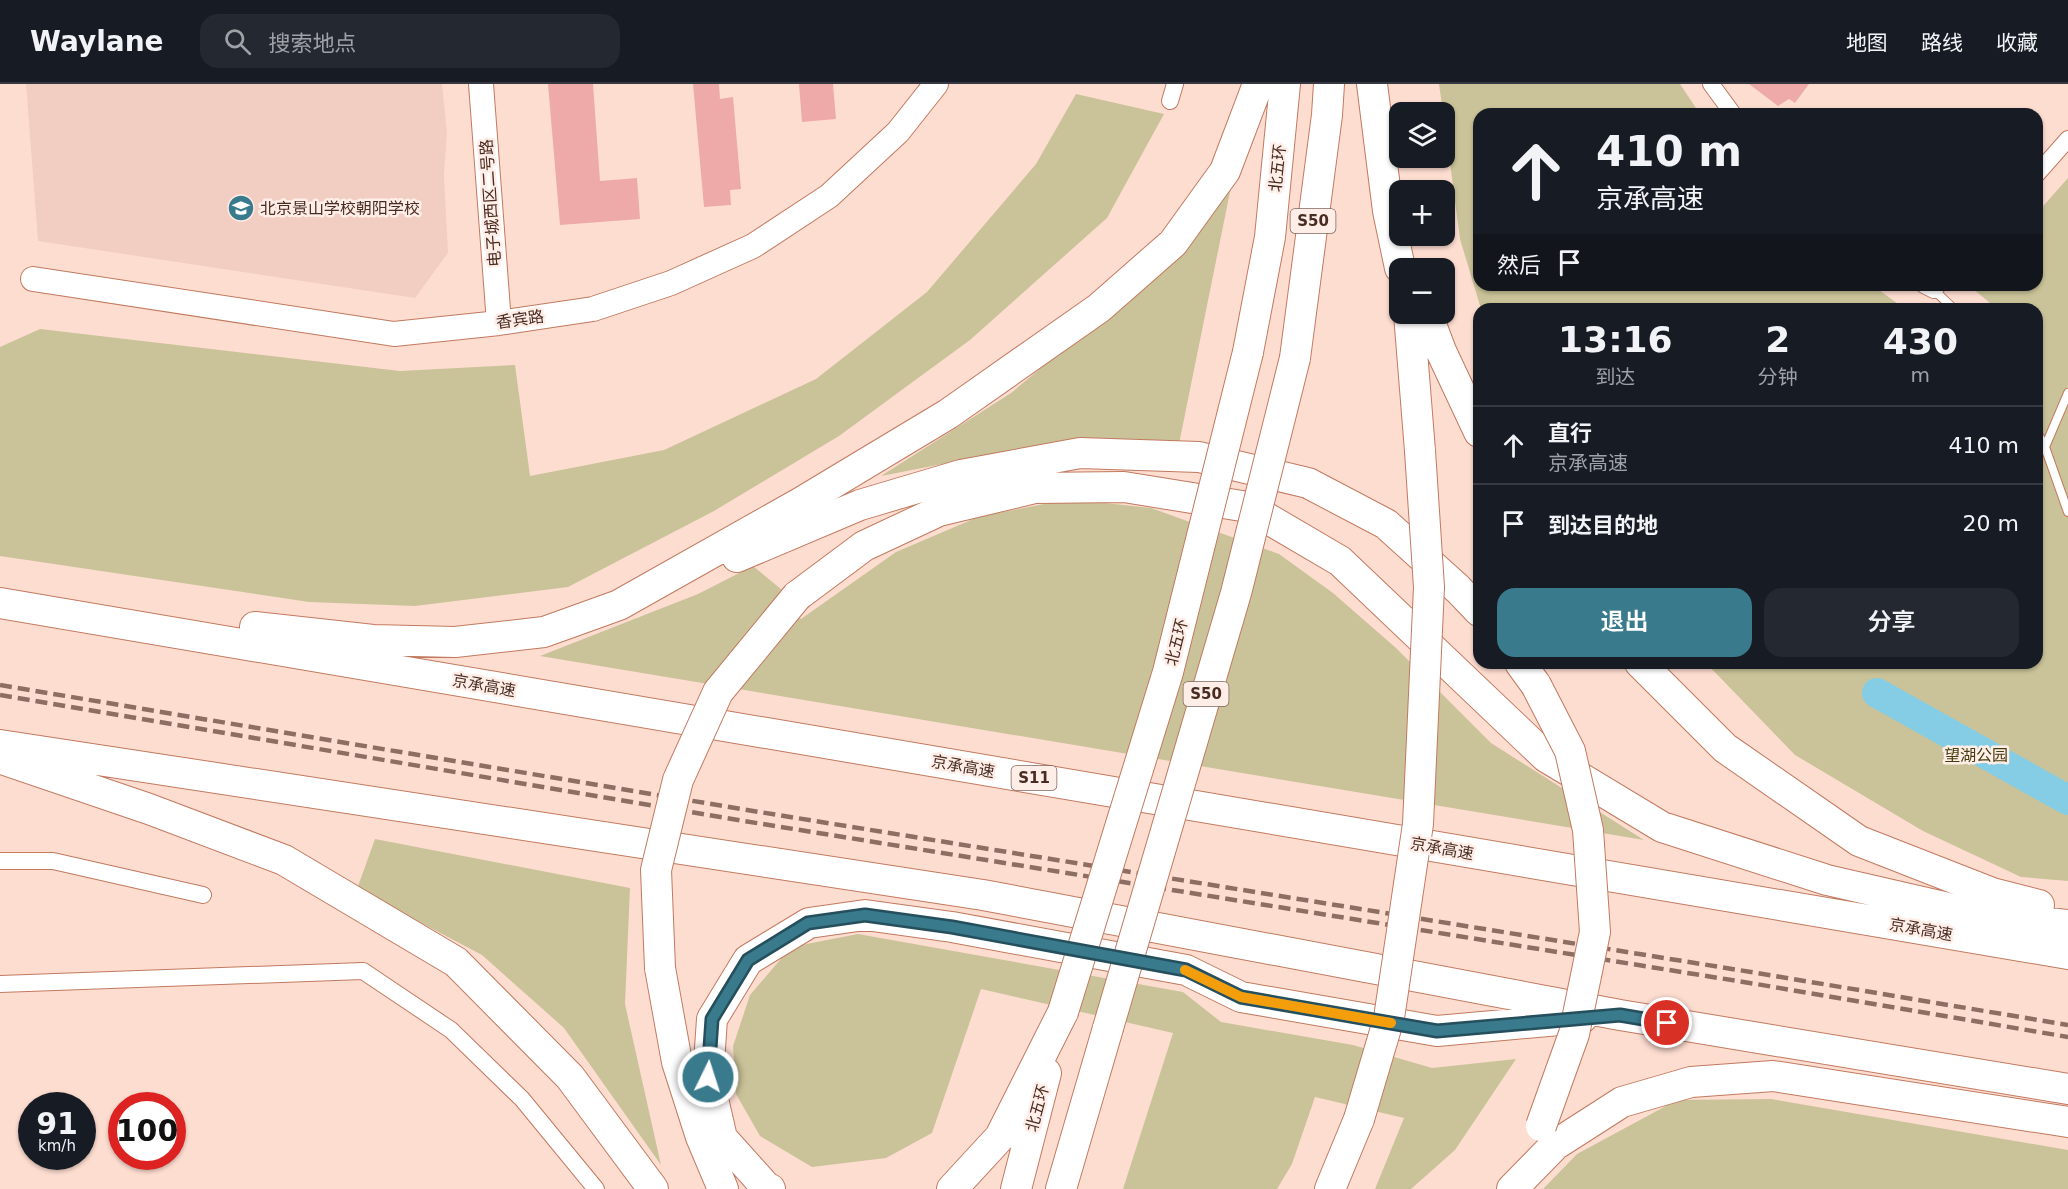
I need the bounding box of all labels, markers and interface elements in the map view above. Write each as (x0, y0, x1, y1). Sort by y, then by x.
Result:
search box (200, 14, 620, 68)
text: Waylane (30, 25, 164, 58)
icon: search (221, 25, 254, 58)
text: 搜索地点 (269, 31, 357, 56)
text: 地图 (1846, 31, 1888, 55)
text: 路线 (1921, 31, 1963, 55)
text: 收藏 (1996, 31, 2038, 55)
map controls (1389, 102, 1455, 324)
button: layers (1389, 102, 1455, 168)
text: 410 m (1596, 127, 1742, 176)
icon: ahead (1497, 132, 1575, 210)
street label: 电子城西区二号路 (477, 138, 504, 267)
street label: 北五环 (1266, 143, 1289, 193)
button: + (1389, 180, 1455, 246)
text: 京承高速 (1596, 183, 1704, 214)
school or university icon: 北京景山学校朝阳学校 (226, 193, 256, 223)
place label: 北京景山学校朝阳学校 (260, 199, 420, 218)
road number: S50 (1290, 209, 1336, 233)
icon: arrive (1553, 246, 1586, 279)
text: 然后 (1497, 253, 1541, 278)
button: − (1389, 258, 1455, 324)
street label: 香宾路 (495, 307, 545, 332)
text: 13:16 (1558, 319, 1673, 360)
text: 2 (1765, 319, 1790, 360)
text: 430 (1883, 321, 1958, 362)
text: m (1911, 363, 1930, 387)
text: 到达 (1595, 365, 1635, 389)
text: 分钟 (1758, 365, 1798, 389)
text: 直行 (1548, 421, 1592, 446)
icon: ahead (1497, 429, 1530, 462)
text: 410 m (1949, 433, 2019, 458)
text: 京承高速 (1548, 451, 1628, 475)
icon: arrive (1497, 507, 1530, 540)
text: 20 m (1963, 511, 2019, 536)
text: 到达目的地 (1548, 513, 1658, 538)
button: 退出 (1497, 588, 1752, 657)
button: 分享 (1764, 588, 2019, 657)
street label: 北五环 (1161, 617, 1192, 668)
street label: 京承高速 (451, 671, 517, 700)
road number: S50 (1184, 682, 1228, 706)
park label: 望湖公园 (1944, 746, 2008, 765)
street label: 京承高速 (930, 752, 996, 781)
road number: S11 (1012, 766, 1056, 790)
street label: 京承高速 (1409, 834, 1475, 863)
street label: 京承高速 (1888, 915, 1954, 944)
pin (1641, 997, 1692, 1048)
icon: arrive (1650, 1006, 1683, 1039)
position arrow (676, 1045, 740, 1109)
street label: 北五环 (1022, 1082, 1053, 1134)
speed limit sign: 100 (108, 1092, 186, 1170)
text: 91 (36, 1106, 78, 1141)
text: km/h (38, 1137, 76, 1155)

